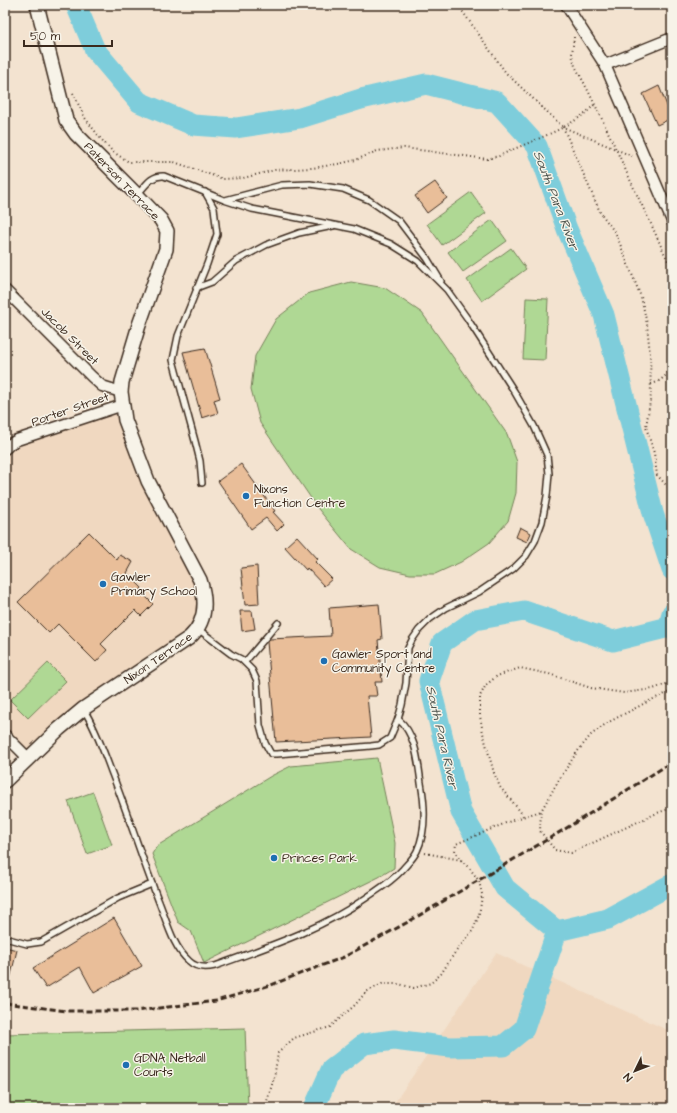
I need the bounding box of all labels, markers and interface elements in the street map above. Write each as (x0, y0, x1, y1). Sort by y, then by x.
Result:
scale bar (24, 22, 112, 48)
text: 50 m (30, 28, 61, 45)
street label: Paterson Terrace (80, 139, 164, 225)
water label: South Para River (529, 148, 584, 254)
street label: Jacob Street (37, 304, 102, 369)
street label: Porter Street (29, 388, 111, 431)
place label: Nixons Function Centre (254, 481, 346, 512)
marker: Nixons Function Centre (241, 491, 251, 501)
place label: Gawler Primary School (111, 569, 197, 601)
marker: Gawler Primary School (98, 579, 108, 589)
street label: Nixon Terrace (121, 628, 196, 688)
place label: Gawler Sport and Community Centre (332, 646, 436, 678)
marker: Gawler Sport and Community Centre (319, 656, 329, 666)
water label: South Para River (421, 684, 463, 792)
place label: Princes Park (282, 850, 357, 867)
marker: Princes Park (269, 853, 279, 863)
place label: GDNA Netball Courts (134, 1050, 206, 1081)
north arrow (615, 1051, 655, 1091)
marker: GDNA Netball Courts (121, 1060, 131, 1070)
text: N (620, 1070, 636, 1085)

